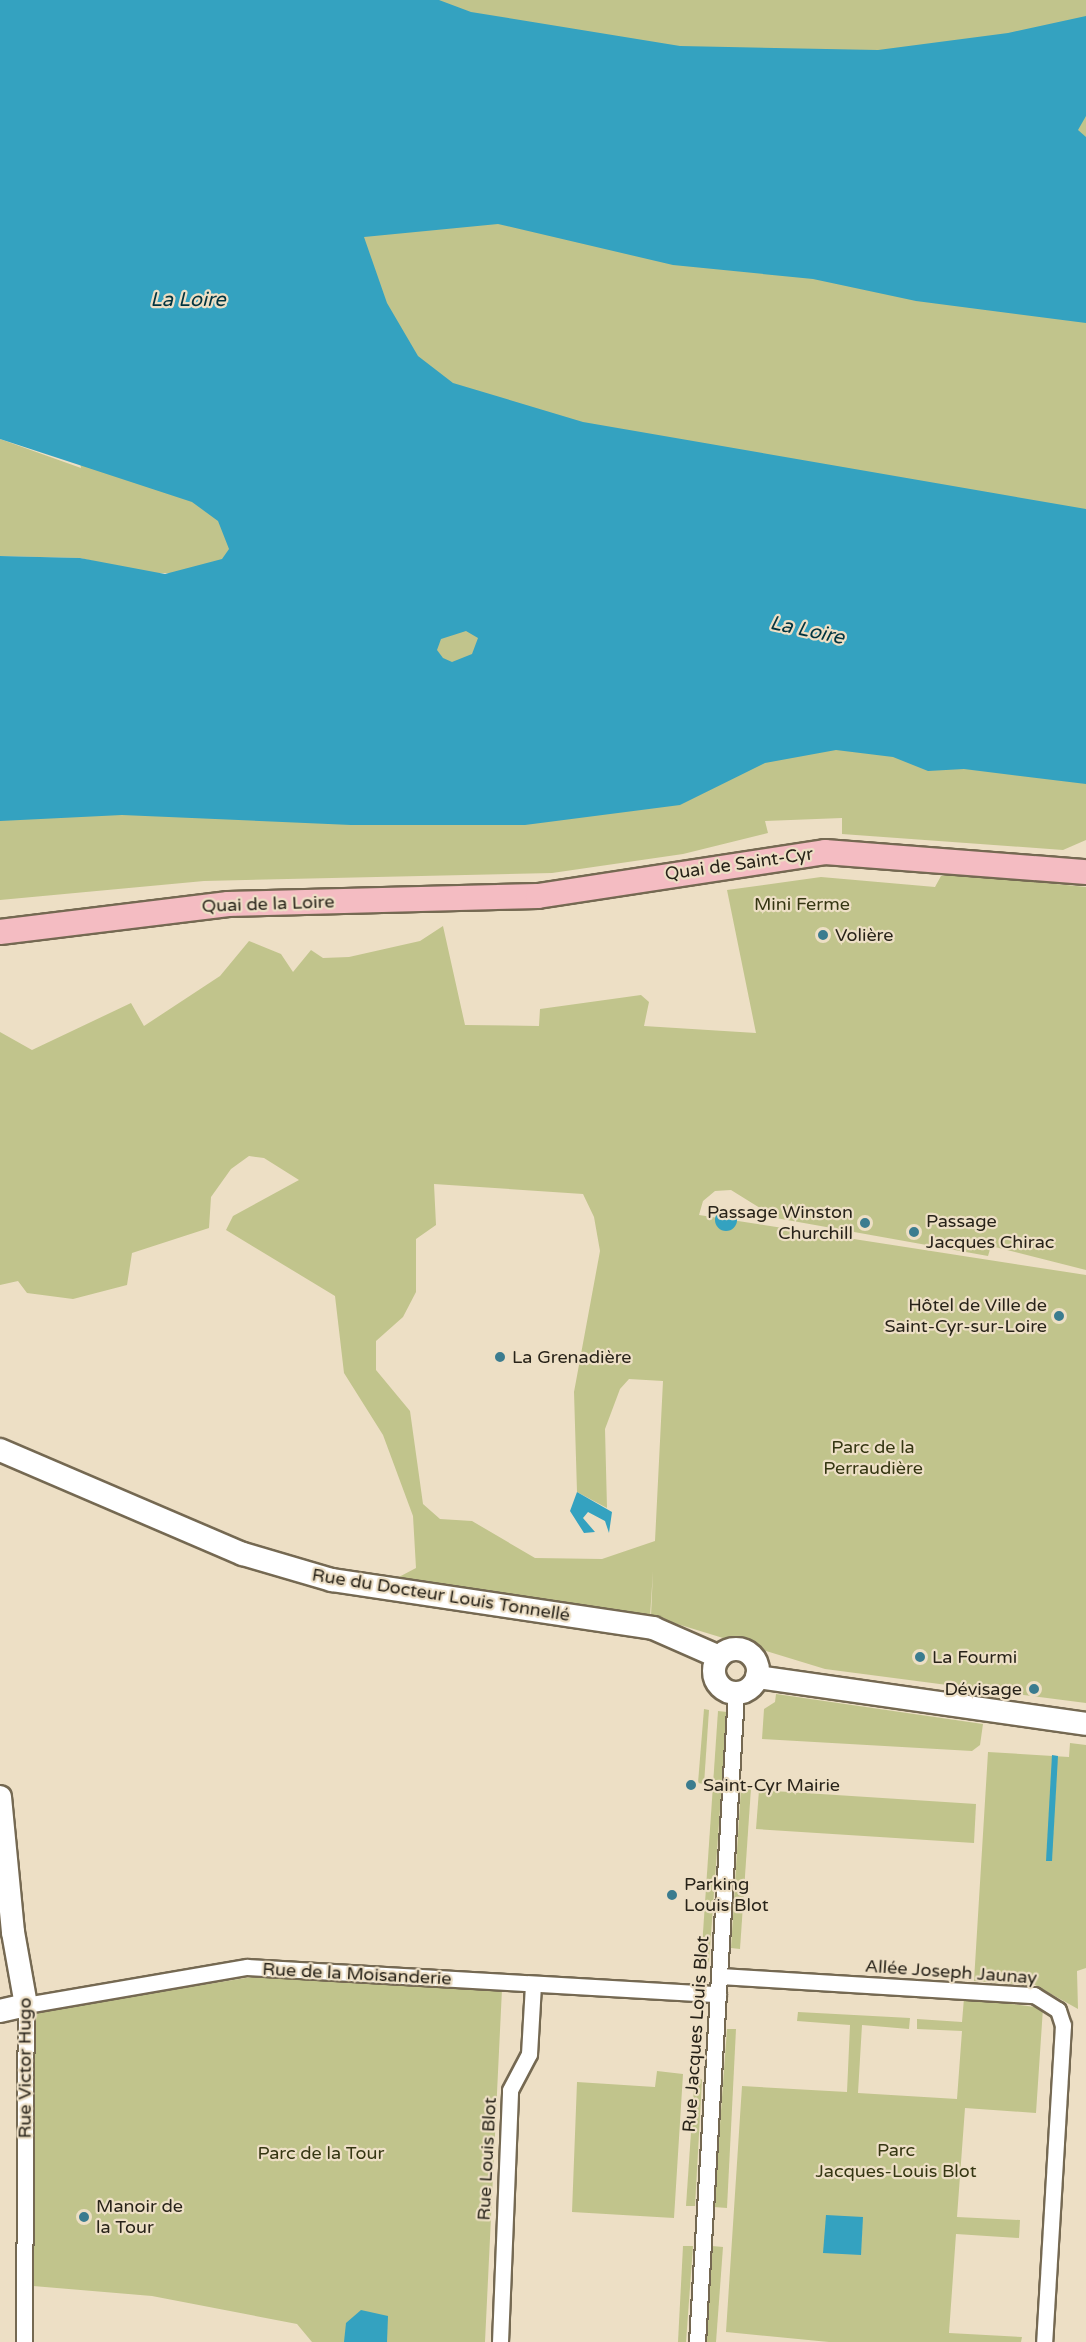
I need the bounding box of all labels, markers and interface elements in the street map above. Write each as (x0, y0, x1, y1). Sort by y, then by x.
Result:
water label: La Loire (150, 288, 226, 312)
water label: La Loire (768, 611, 846, 651)
street label: Quai de Saint-Cyr (663, 843, 815, 885)
street label: Quai de la Loire (201, 891, 335, 917)
park label: Mini Ferme (754, 893, 850, 915)
place label: Volière (835, 924, 893, 946)
marker: Volière (816, 928, 830, 942)
place label: Passage Winston Churchill (707, 1202, 853, 1244)
place label: Passage Jacques Chirac (926, 1211, 1054, 1254)
marker: Passage Winston Churchill (858, 1216, 872, 1230)
marker: Passage Jacques Chirac (907, 1225, 921, 1239)
place label: Hôtel de Ville de Saint-Cyr-sur-Loire (884, 1295, 1047, 1338)
marker: Hôtel de Ville de Saint-Cyr-sur-Loire (1052, 1309, 1066, 1323)
place label: La Grenadière (512, 1346, 632, 1368)
marker: La Grenadière (493, 1350, 507, 1364)
park label: Parc de la Perraudière (823, 1437, 923, 1480)
street label: Rue du Docteur Louis Tonnellé (310, 1564, 572, 1626)
place label: La Fourmi (932, 1646, 1017, 1668)
marker: La Fourmi (913, 1650, 927, 1664)
place label: Dévisage (944, 1678, 1022, 1700)
marker: Dévisage (1027, 1682, 1041, 1696)
place label: Saint-Cyr Mairie (703, 1774, 840, 1796)
marker: Saint-Cyr Mairie (684, 1778, 698, 1792)
place label: Parking Louis Blot (684, 1874, 769, 1916)
marker: Parking Louis Blot (665, 1888, 679, 1902)
street label: Rue Jacques Louis Blot (678, 1935, 714, 2133)
street label: Allée Joseph Jaunay (864, 1955, 1038, 1989)
street label: Rue de la Moisanderie (262, 1958, 452, 1990)
street label: Rue Victor Hugo (14, 1998, 36, 2138)
street label: Rue Louis Blot (473, 2097, 501, 2221)
park label: Parc Jacques-Louis Blot (815, 2140, 977, 2182)
park label: Parc de la Tour (258, 2142, 384, 2164)
place label: Manoir de la Tour (96, 2196, 183, 2238)
marker: Manoir de la Tour (77, 2210, 91, 2224)

